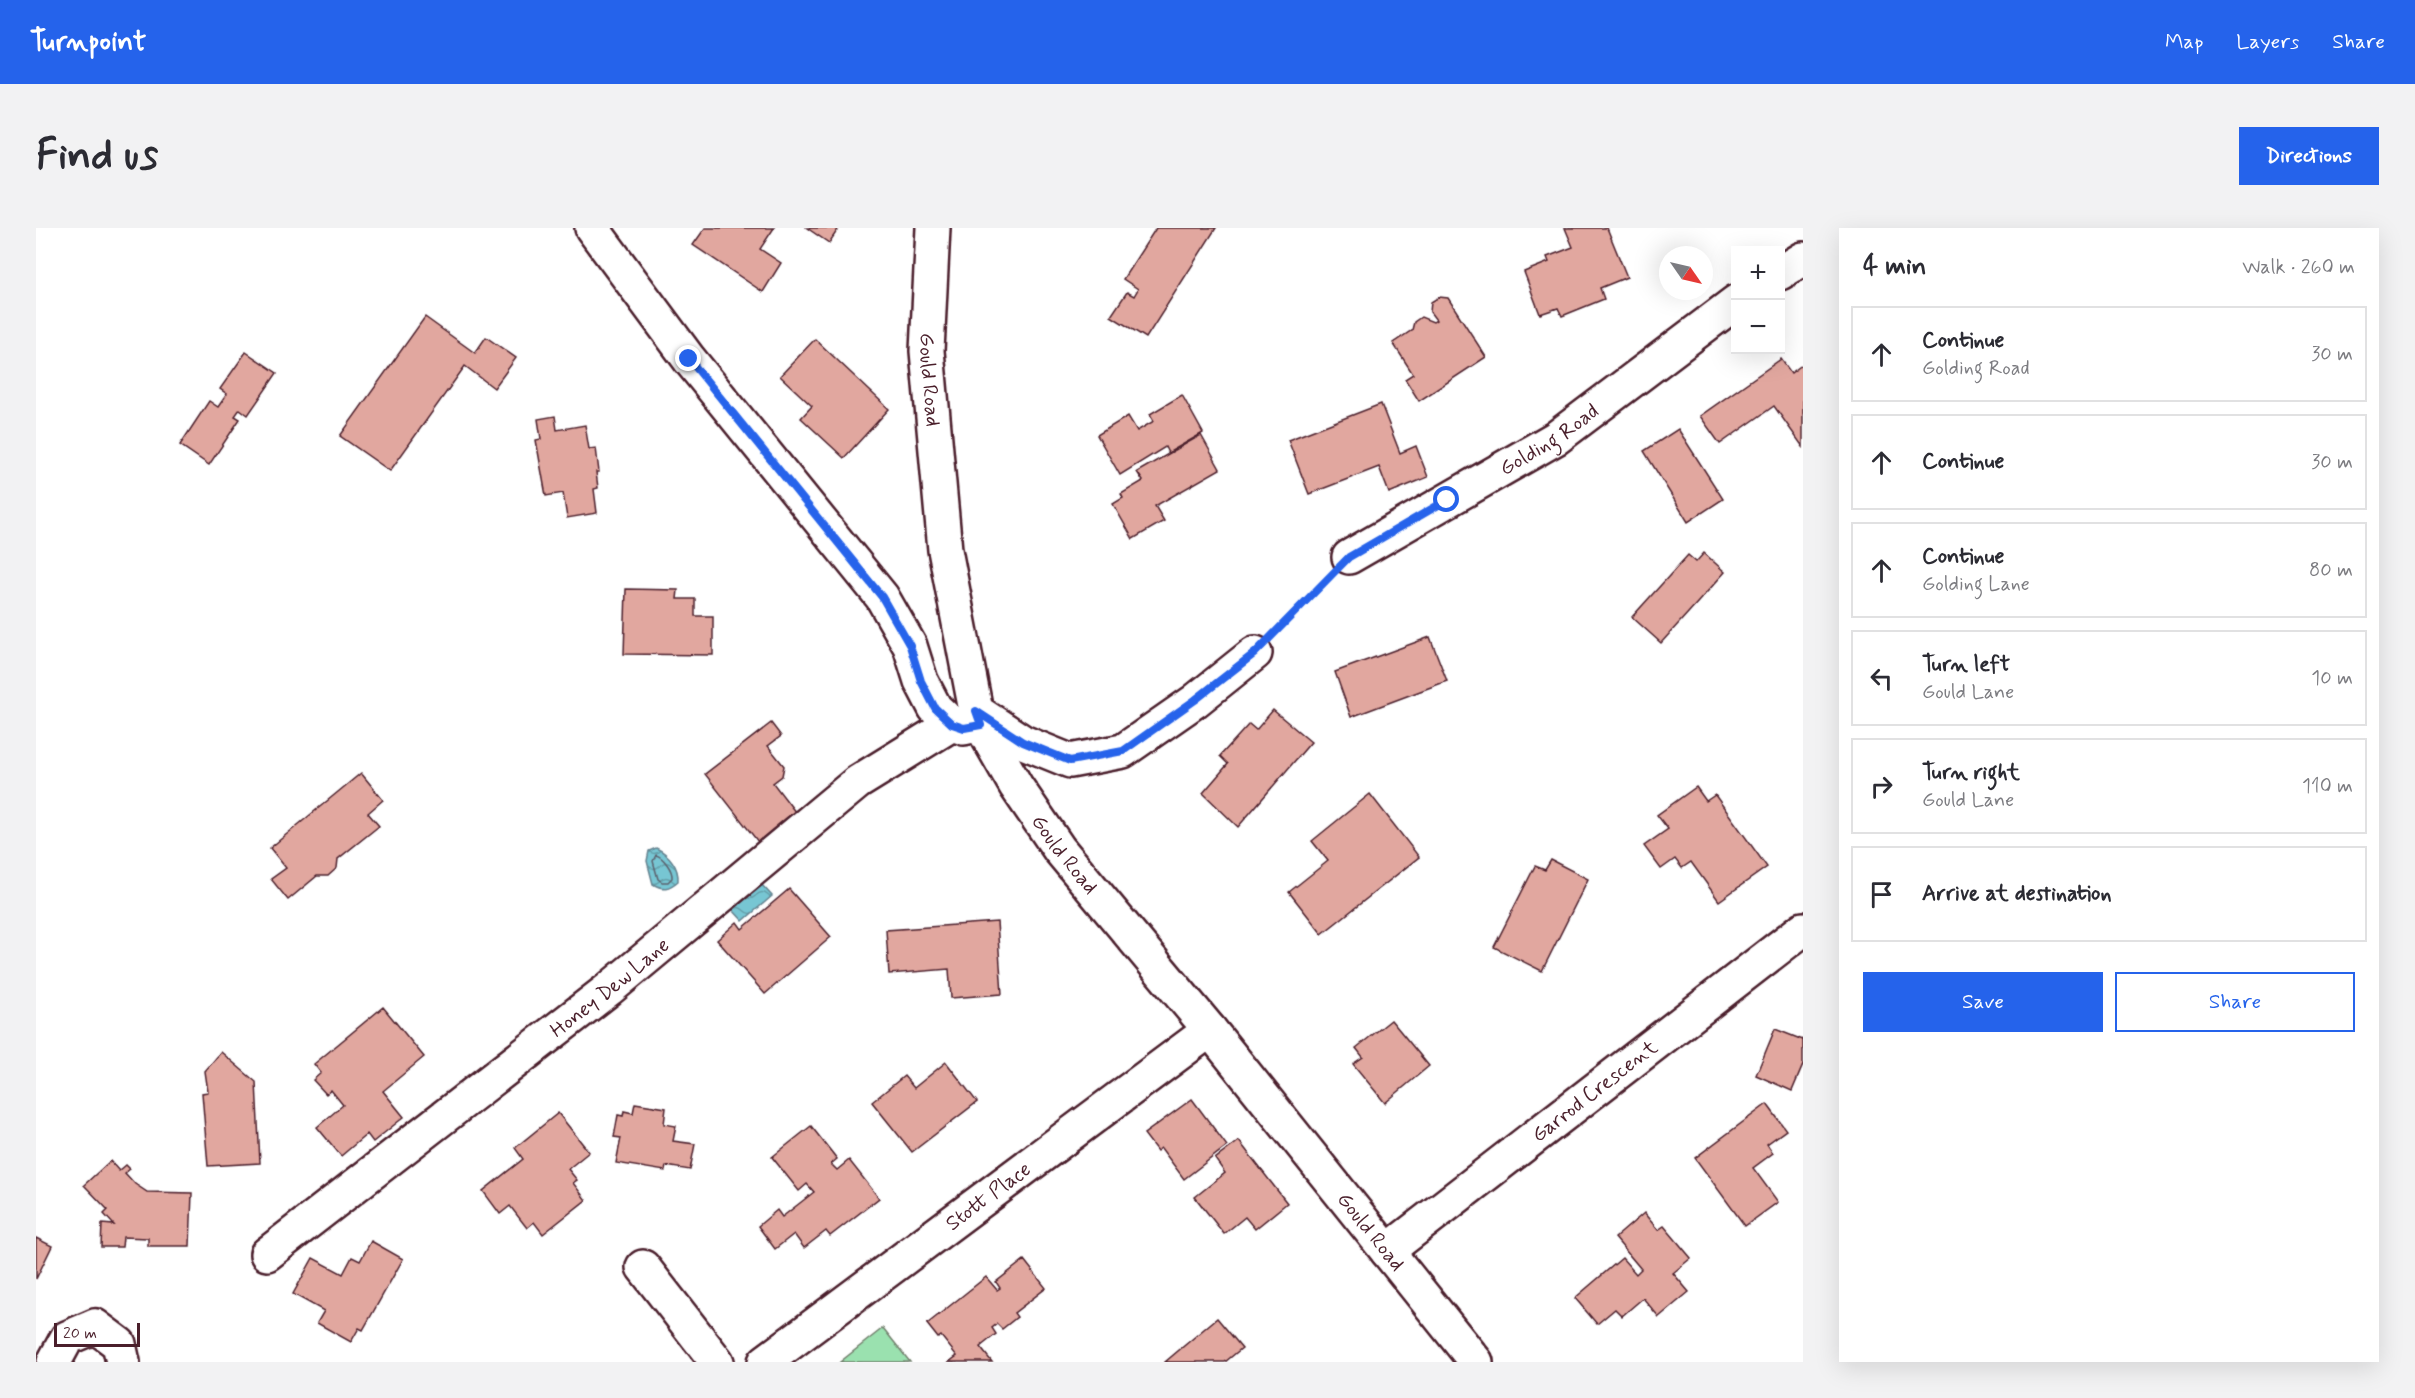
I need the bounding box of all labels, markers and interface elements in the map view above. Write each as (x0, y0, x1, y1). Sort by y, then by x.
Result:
text: Turnpoint (30, 24, 146, 61)
text: Map (2165, 28, 2203, 56)
text: Layers (2236, 28, 2299, 56)
text: Share (2332, 28, 2385, 56)
button: Directions (2239, 127, 2379, 185)
text: Find us (36, 129, 158, 184)
north arrow (1659, 246, 1713, 300)
map controls (1731, 246, 1785, 354)
button: + (1731, 246, 1785, 300)
text: 4 min (1863, 250, 1926, 284)
text: Walk · 260 m (2242, 254, 2355, 281)
button: − (1731, 300, 1785, 354)
text: Continue (1922, 327, 2004, 355)
street label: Gould Road (912, 332, 947, 428)
icon: ahead (1865, 338, 1898, 371)
text: 30 m (2311, 341, 2353, 368)
route end (675, 345, 701, 371)
text: Golding Road (1922, 355, 2030, 382)
street label: Golding Road (1495, 398, 1605, 483)
icon: ahead (1865, 446, 1898, 479)
text: Continue (1922, 448, 2004, 476)
text: 30 m (2311, 449, 2353, 476)
route start (1433, 486, 1459, 512)
text: Continue (1922, 543, 2004, 571)
icon: ahead (1865, 554, 1898, 587)
text: 80 m (2309, 557, 2353, 584)
text: Golding Lane (1922, 571, 2030, 598)
text: Turn left (1922, 651, 2010, 679)
icon: left (1865, 662, 1898, 695)
text: 10 m (2311, 665, 2353, 692)
text: Gould Lane (1922, 679, 2014, 706)
text: Turn right (1922, 759, 2020, 787)
icon: right (1865, 770, 1898, 803)
text: 110 m (2302, 773, 2353, 800)
text: Gould Lane (1922, 787, 2014, 814)
street label: Gould Road (1024, 809, 1104, 901)
icon: arrive (1865, 878, 1898, 911)
text: Arrive at destination (1922, 880, 2112, 908)
street label: Honey Dew Lane (545, 932, 676, 1045)
button: Save (1863, 972, 2103, 1032)
button: Share (2115, 972, 2355, 1032)
street label: Garrod Crescent (1526, 1033, 1664, 1149)
street label: Stott Place (940, 1155, 1037, 1238)
street label: Gould Road (1330, 1186, 1411, 1277)
scale bar (54, 1320, 140, 1348)
text: 20 m (63, 1323, 97, 1344)

